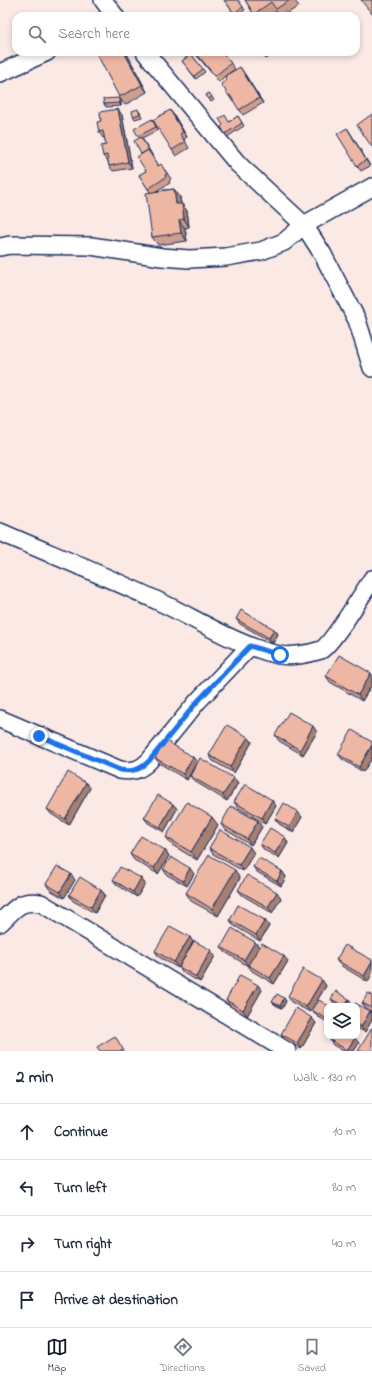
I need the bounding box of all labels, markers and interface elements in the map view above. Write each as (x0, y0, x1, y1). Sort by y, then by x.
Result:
search box (12, 12, 360, 56)
icon: search (26, 23, 48, 45)
text: Search here (58, 23, 130, 45)
route start (271, 646, 289, 664)
route end (30, 727, 48, 745)
map controls (324, 1003, 360, 1039)
button: layers (324, 1003, 360, 1039)
text: 2 min (16, 1065, 53, 1090)
text: Walk · 130 m (293, 1068, 356, 1087)
icon: ahead (16, 1121, 38, 1143)
text: Continue (54, 1121, 108, 1143)
text: 10 m (333, 1122, 356, 1141)
icon: left (16, 1177, 38, 1199)
text: Turn left (54, 1177, 107, 1199)
text: 80 m (332, 1178, 356, 1197)
icon: right (16, 1233, 38, 1255)
text: Turn right (54, 1233, 112, 1255)
text: 40 m (332, 1234, 356, 1253)
icon: arrive (16, 1289, 38, 1311)
text: Arrive at destination (54, 1289, 178, 1311)
tab: Map (46, 1336, 68, 1376)
tab: Directions (160, 1336, 205, 1376)
tab: Saved (297, 1336, 326, 1376)

